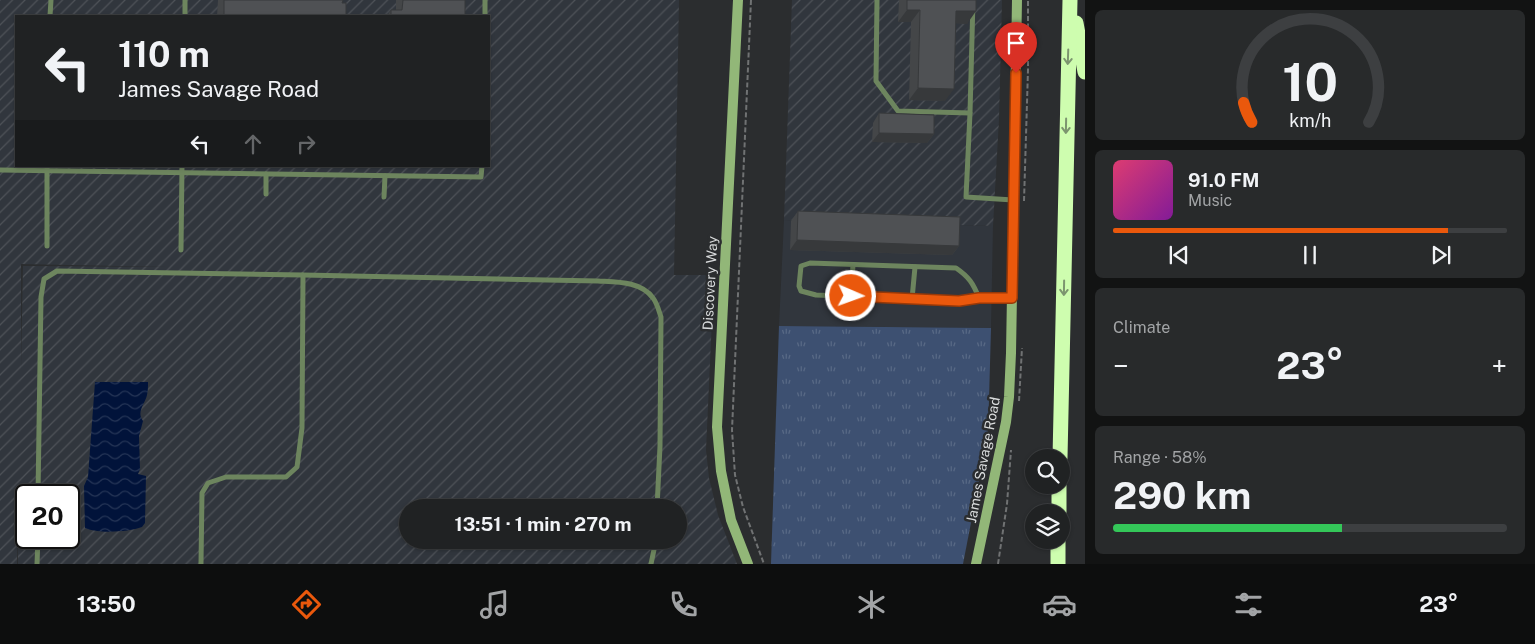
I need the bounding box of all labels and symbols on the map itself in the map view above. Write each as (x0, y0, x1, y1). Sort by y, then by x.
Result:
pin (995, 22, 1037, 73)
one-way arrow (1063, 48, 1073, 65)
one-way arrow (1062, 118, 1071, 134)
street label: Discovery Way (700, 235, 720, 331)
position arrow (824, 269, 876, 321)
one-way arrow (1059, 280, 1068, 296)
street label: James Savage Road (963, 396, 1003, 524)
speed limit sign: 20 (15, 484, 80, 549)

